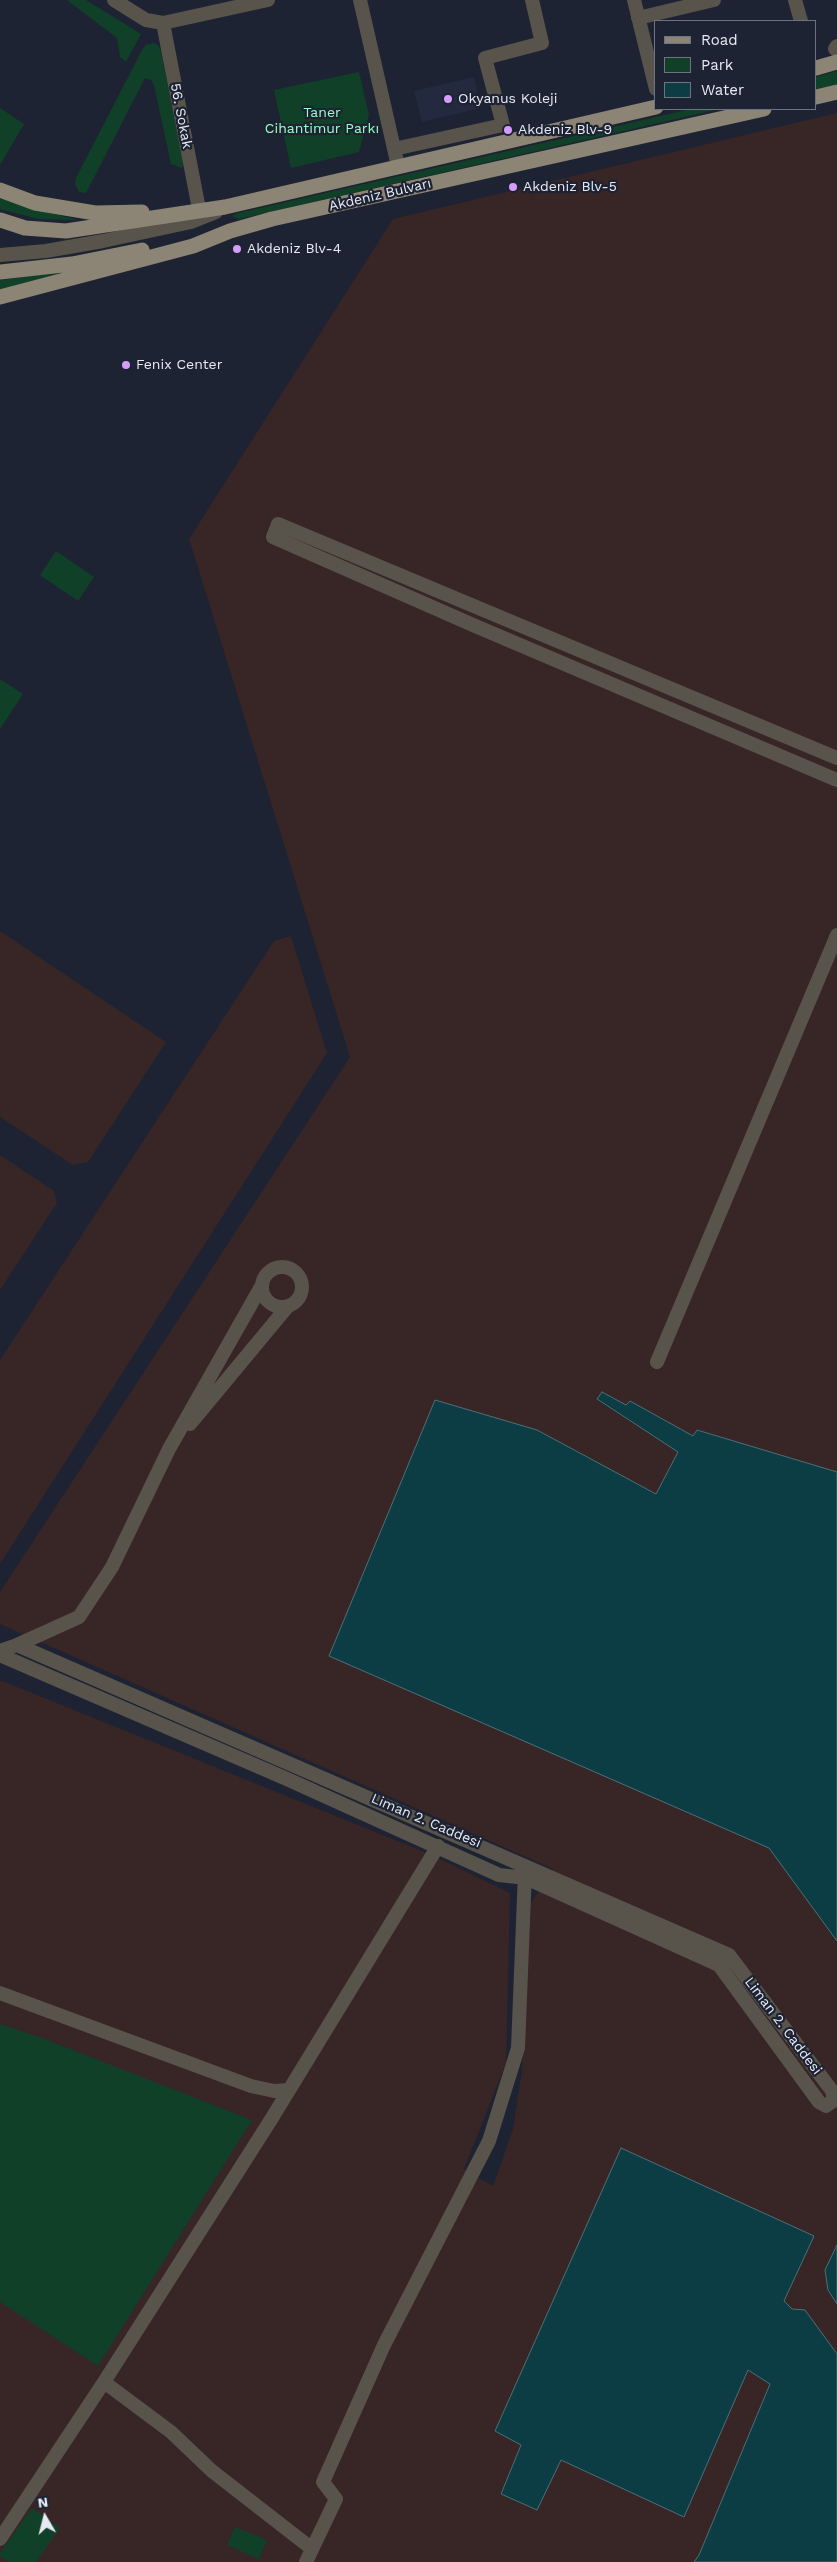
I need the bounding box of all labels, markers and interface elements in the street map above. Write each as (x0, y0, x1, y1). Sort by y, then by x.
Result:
legend (654, 20, 817, 110)
text: Road (701, 31, 738, 49)
text: Park (701, 56, 733, 74)
text: Water (701, 81, 744, 99)
street label: 56. Sokak (166, 82, 196, 150)
place label: Okyanus Koleji (458, 91, 558, 107)
marker: Okyanus Koleji (442, 93, 454, 105)
park label: Taner Cihantimur Parkı (265, 105, 379, 138)
place label: Akdeniz Blv-9 (518, 122, 612, 138)
marker: Akdeniz Blv-9 (502, 124, 514, 136)
street label: Akdeniz Bulvarı (327, 175, 433, 215)
place label: Akdeniz Blv-5 (523, 179, 617, 195)
marker: Akdeniz Blv-5 (507, 181, 519, 193)
place label: Akdeniz Blv-4 (247, 241, 341, 257)
marker: Akdeniz Blv-4 (231, 243, 243, 255)
place label: Fenix Center (136, 357, 222, 373)
marker: Fenix Center (120, 359, 132, 371)
street label: Liman 2. Caddesi (369, 1790, 483, 1852)
street label: Liman 2. Caddesi (741, 1974, 825, 2078)
north arrow (20, 2492, 70, 2542)
text: N (37, 2494, 49, 2511)

